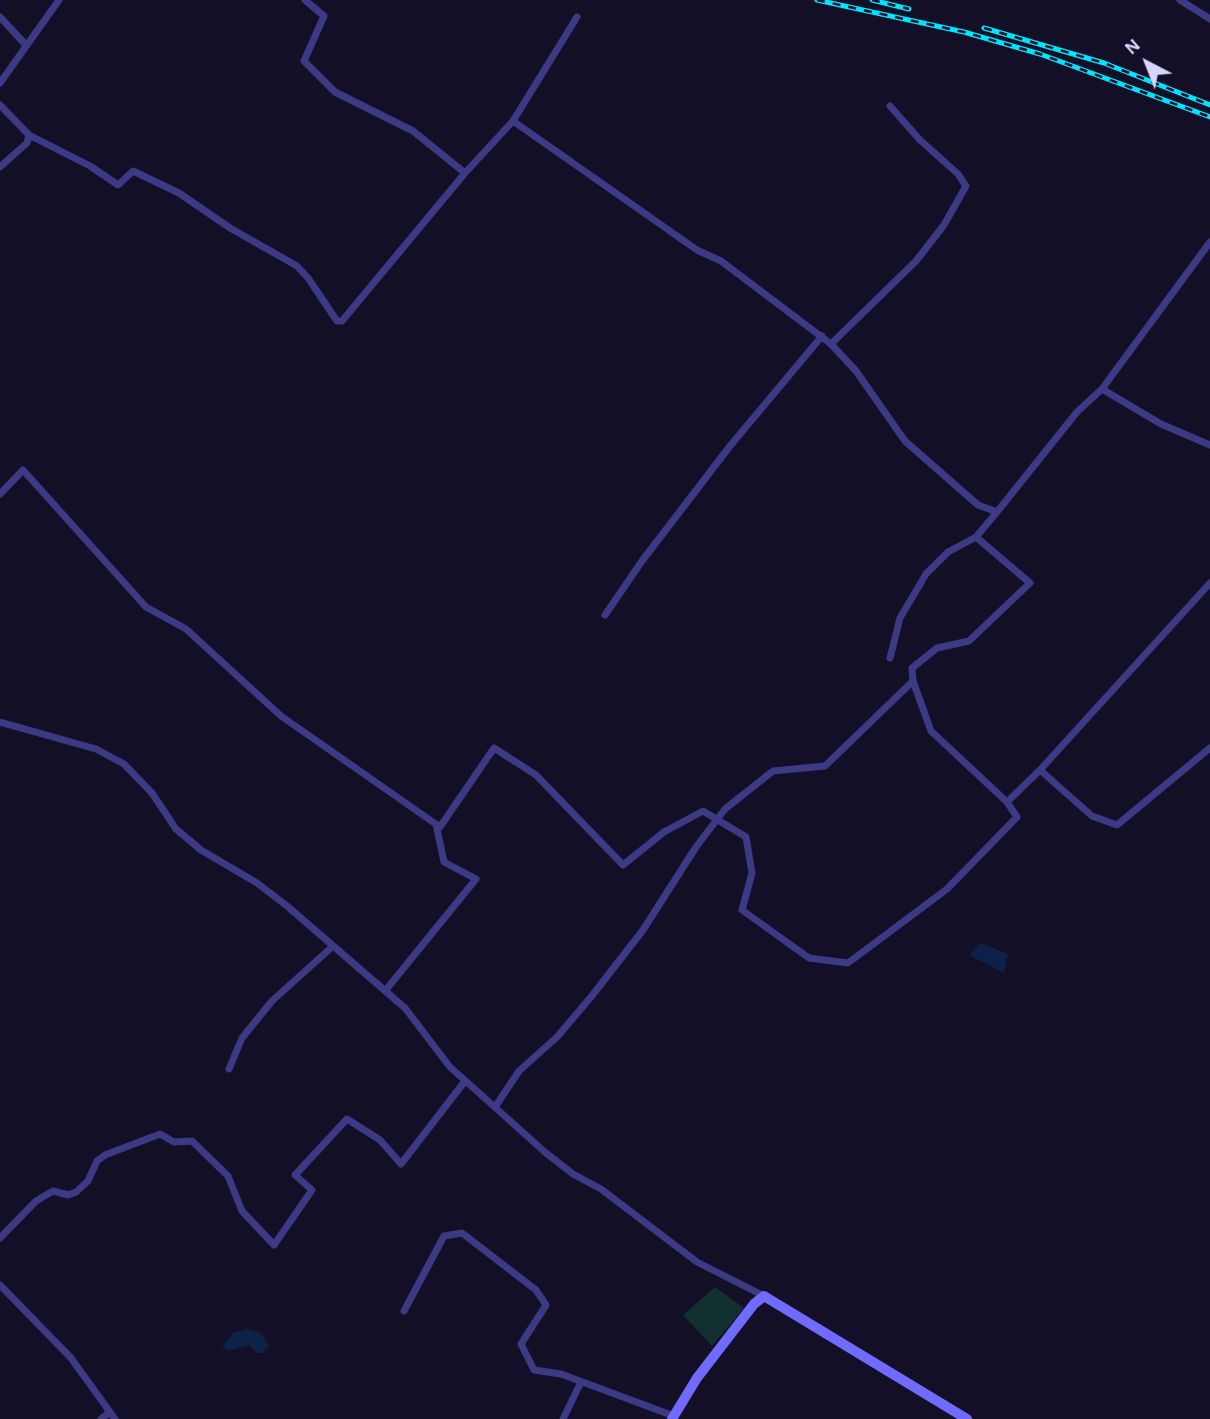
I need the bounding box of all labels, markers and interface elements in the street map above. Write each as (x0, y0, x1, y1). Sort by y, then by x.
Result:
north arrow (1112, 28, 1182, 98)
text: N (1121, 36, 1144, 59)

